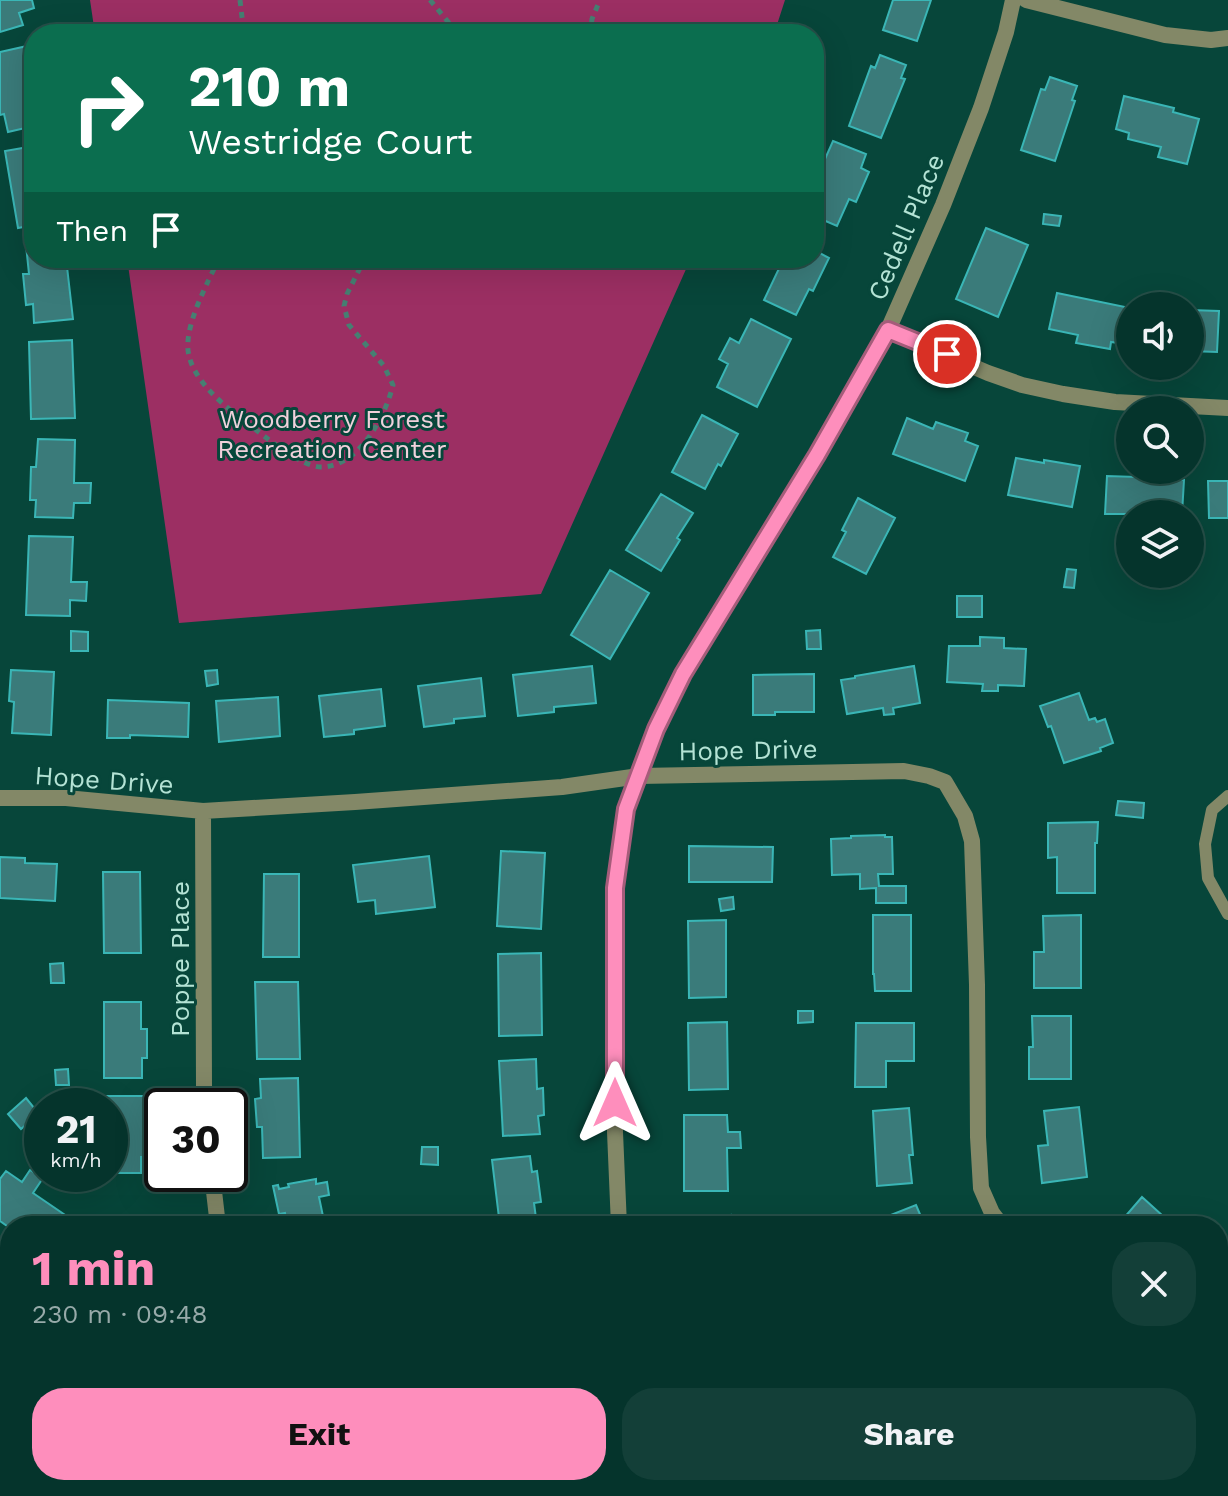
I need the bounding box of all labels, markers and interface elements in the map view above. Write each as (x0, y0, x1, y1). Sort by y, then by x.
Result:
text: 210 m (188, 54, 350, 120)
icon: right (56, 56, 160, 160)
text: Westridge Court (188, 121, 472, 163)
street label: Cedell Place (862, 149, 950, 305)
icon: arrive (144, 208, 188, 252)
text: Then (56, 213, 128, 248)
map controls (1116, 292, 1204, 588)
button: sound (1116, 292, 1204, 380)
pin (913, 320, 981, 388)
icon: arrive (925, 332, 969, 376)
button: search (1116, 396, 1204, 484)
park label: Woodberry Forest Recreation Center (217, 404, 447, 464)
button: layers (1116, 500, 1204, 588)
street label: Hope Drive (678, 734, 818, 766)
street label: Hope Drive (33, 760, 175, 800)
street label: Poppe Place (165, 881, 195, 1037)
position arrow (573, 1061, 657, 1145)
speed limit sign: 30 (144, 1088, 248, 1192)
text: 21 (55, 1106, 97, 1153)
text: km/h (50, 1148, 102, 1172)
text: 1 min (32, 1240, 155, 1297)
button: close (1112, 1242, 1196, 1326)
text: 230 m · 09:48 (32, 1299, 208, 1329)
button: Exit (32, 1388, 606, 1480)
button: Share (622, 1388, 1196, 1480)

